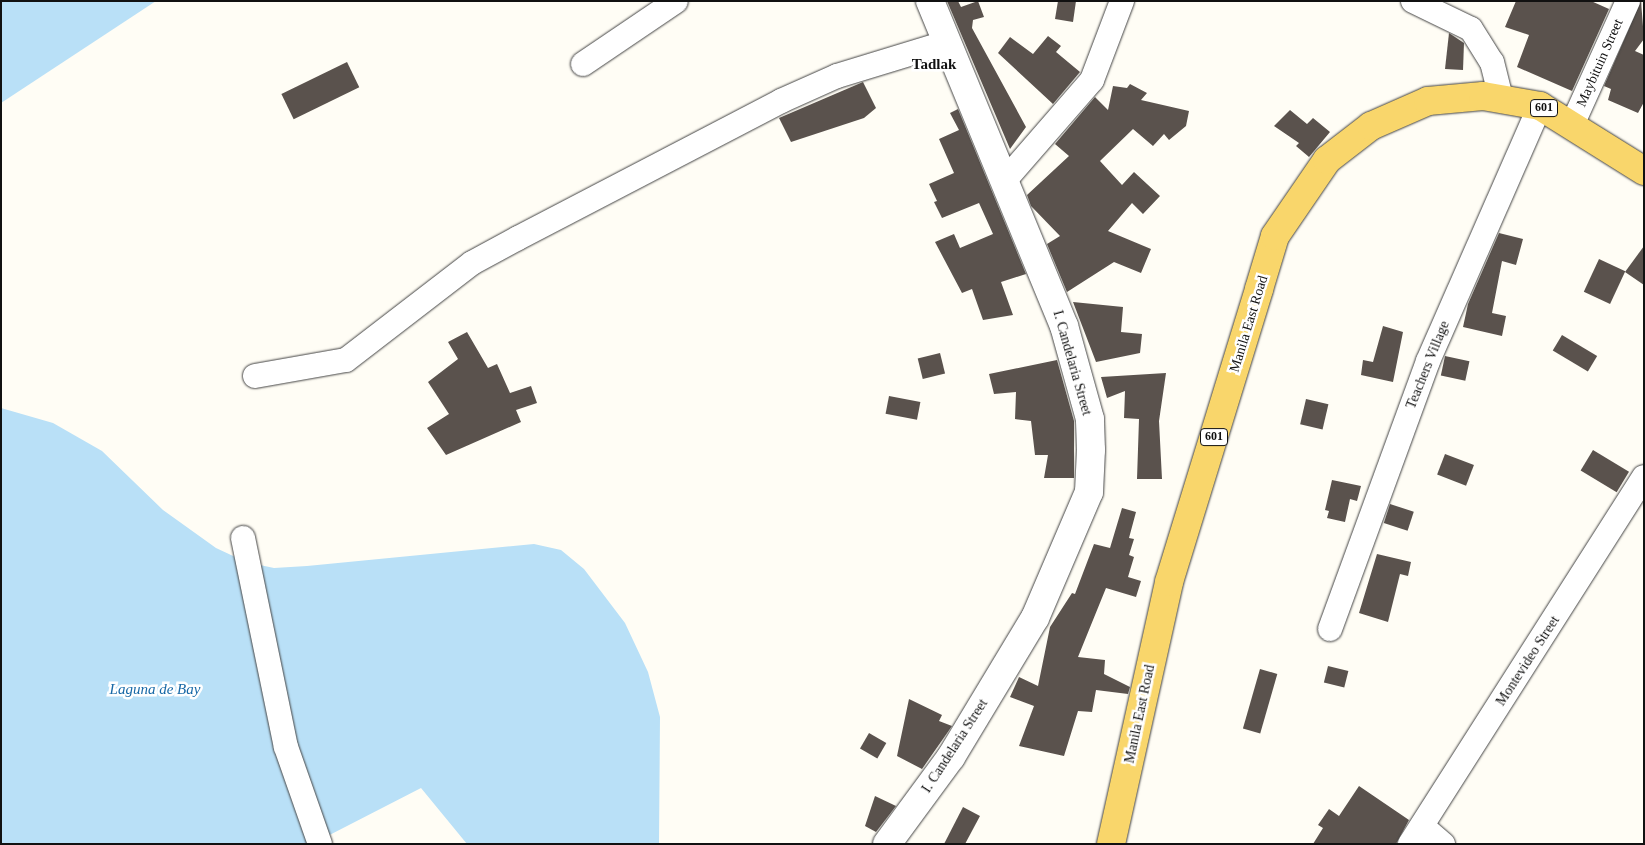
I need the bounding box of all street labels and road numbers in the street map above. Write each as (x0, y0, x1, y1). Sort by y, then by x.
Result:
street label: Maybituin Street (1573, 16, 1627, 110)
road number: 601 (1529, 99, 1559, 118)
street label: Manila East Road (1226, 274, 1272, 374)
street label: I. Candelaria Street (1049, 309, 1095, 417)
street label: Teachers Village (1403, 319, 1453, 411)
road number: 601 (1199, 428, 1229, 447)
street label: Montevideo Street (1493, 613, 1563, 709)
street label: Manila East Road (1121, 663, 1159, 765)
street label: I. Candelaria Street (918, 696, 992, 796)

